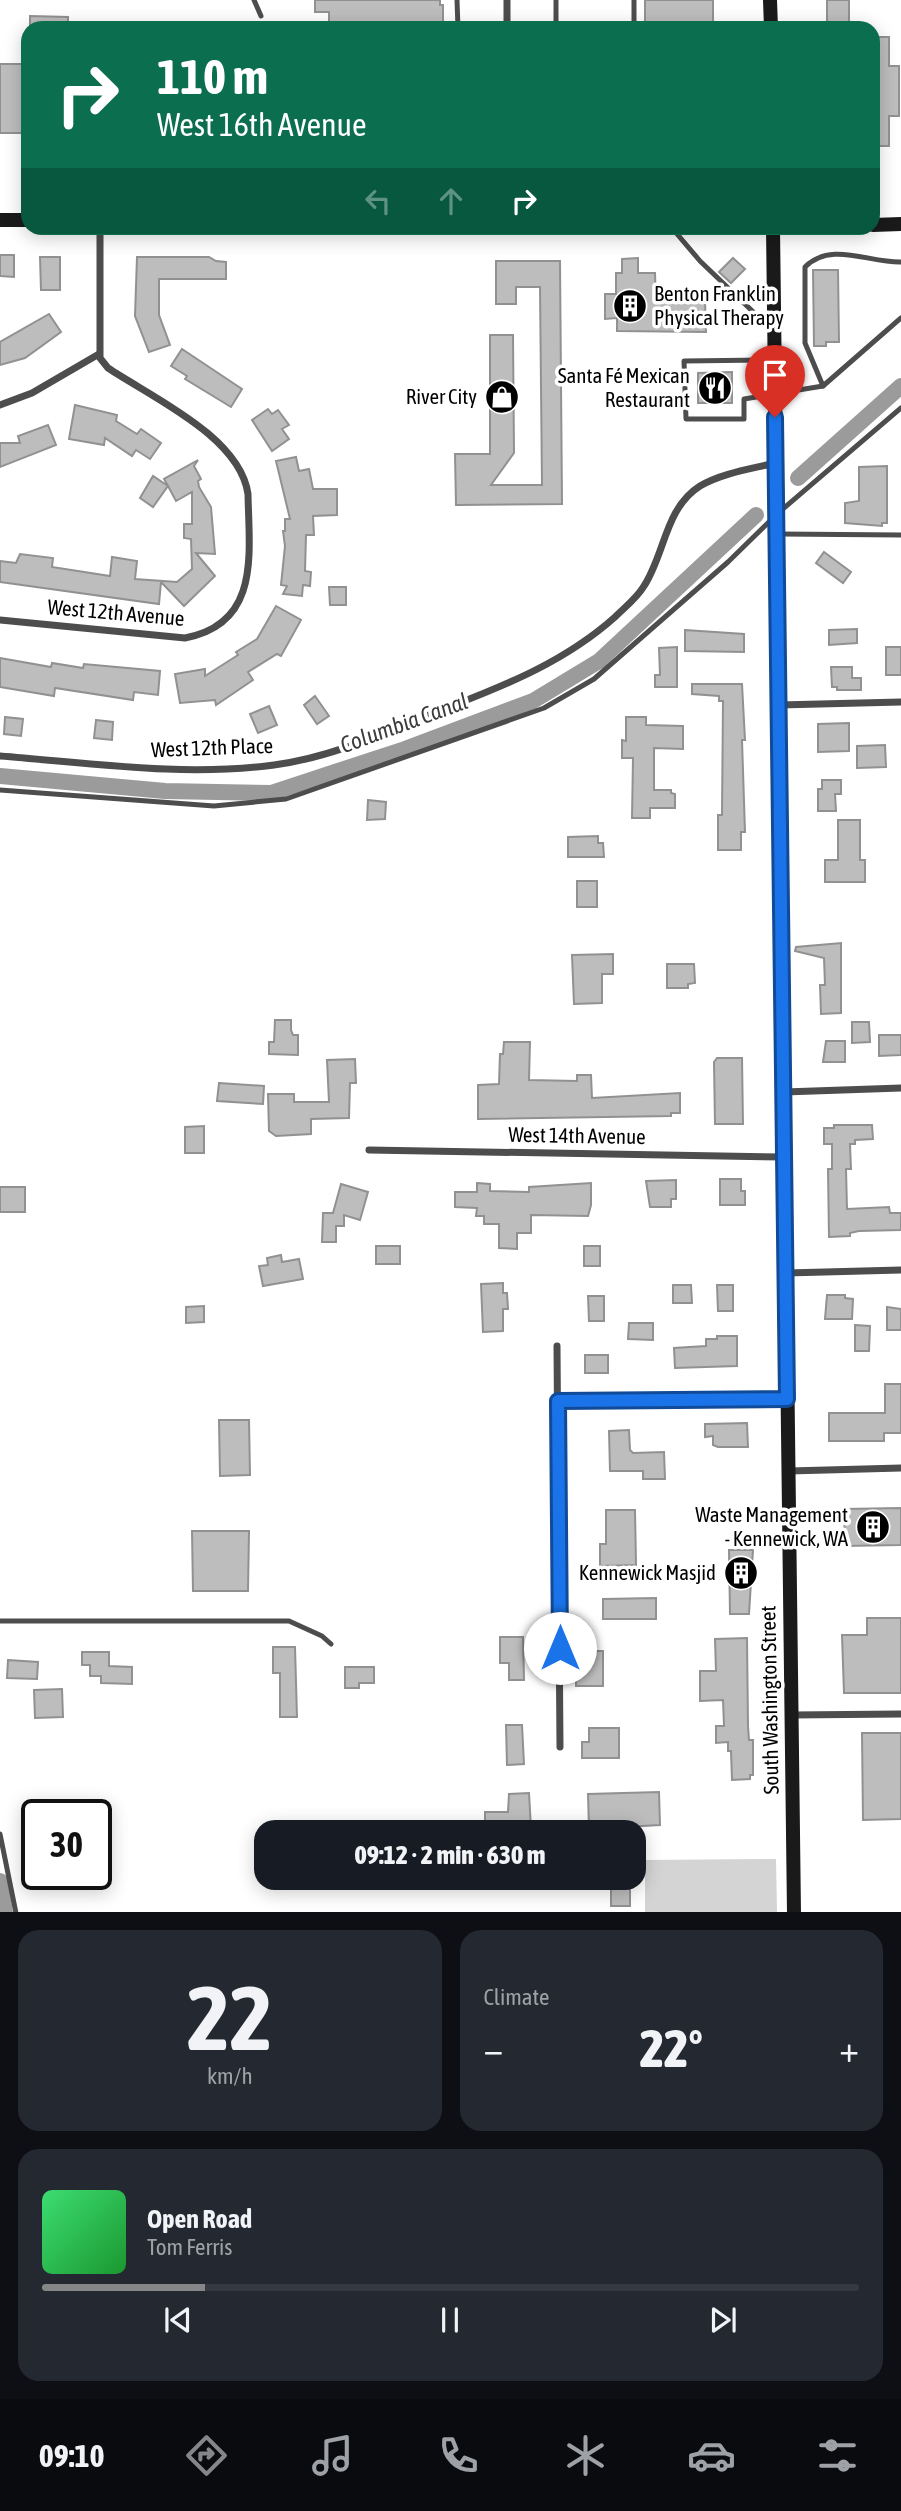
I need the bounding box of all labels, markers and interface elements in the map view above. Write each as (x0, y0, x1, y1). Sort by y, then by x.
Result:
text: 110 m (157, 48, 268, 104)
icon: right (42, 49, 133, 140)
text: West 16th Avenue (157, 106, 366, 143)
icon: left (359, 182, 397, 220)
icon: ahead (432, 182, 470, 220)
icon: right (505, 182, 543, 220)
place label: Benton Franklin Physical Therapy (654, 281, 784, 329)
building icon: Benton Franklin Physical Therapy (611, 287, 649, 325)
pin (745, 345, 805, 417)
icon: arrive (756, 356, 794, 394)
place label: Santa Fé Mexican Restaurant (558, 363, 690, 411)
restaurant icon: Santa Fé Mexican Restaurant (696, 369, 734, 407)
shop icon: River City (483, 378, 521, 416)
place label: River City (406, 384, 477, 408)
street label: West 12th Avenue (47, 594, 186, 630)
water label: Columbia Canal (337, 688, 471, 758)
street label: West 12th Place (150, 733, 273, 761)
street label: West 14th Avenue (508, 1122, 646, 1148)
place label: Waste Management - Kennewick, WA (695, 1502, 849, 1550)
building icon: Waste Management - Kennewick, WA (854, 1508, 892, 1546)
building icon: Kennewick Masjid (722, 1554, 760, 1592)
place label: Kennewick Masjid (579, 1560, 716, 1584)
street label: South Washington Street (755, 1605, 783, 1795)
position arrow (523, 1611, 597, 1685)
speed limit sign: 30 (21, 1799, 112, 1890)
text: 09:12 · 2 min · 630 m (355, 1840, 545, 1870)
text: 22 (187, 1965, 273, 2069)
text: Climate (484, 1984, 549, 2010)
text: 22° (640, 2018, 703, 2078)
text: − (484, 2027, 503, 2070)
text: + (839, 2027, 859, 2070)
text: km/h (207, 2063, 253, 2089)
text: Open Road (147, 2204, 252, 2234)
text: Tom Ferris (147, 2234, 232, 2260)
icon: previous (159, 2301, 197, 2339)
icon: pause (431, 2301, 469, 2339)
icon: next (704, 2301, 742, 2339)
icon: directions (182, 2431, 231, 2480)
icon: music (308, 2431, 357, 2480)
icon: phone (434, 2431, 483, 2480)
icon: climate (561, 2431, 610, 2480)
icon: car (687, 2431, 736, 2480)
icon: filters (813, 2431, 862, 2480)
text: 09:10 (39, 2437, 105, 2474)

